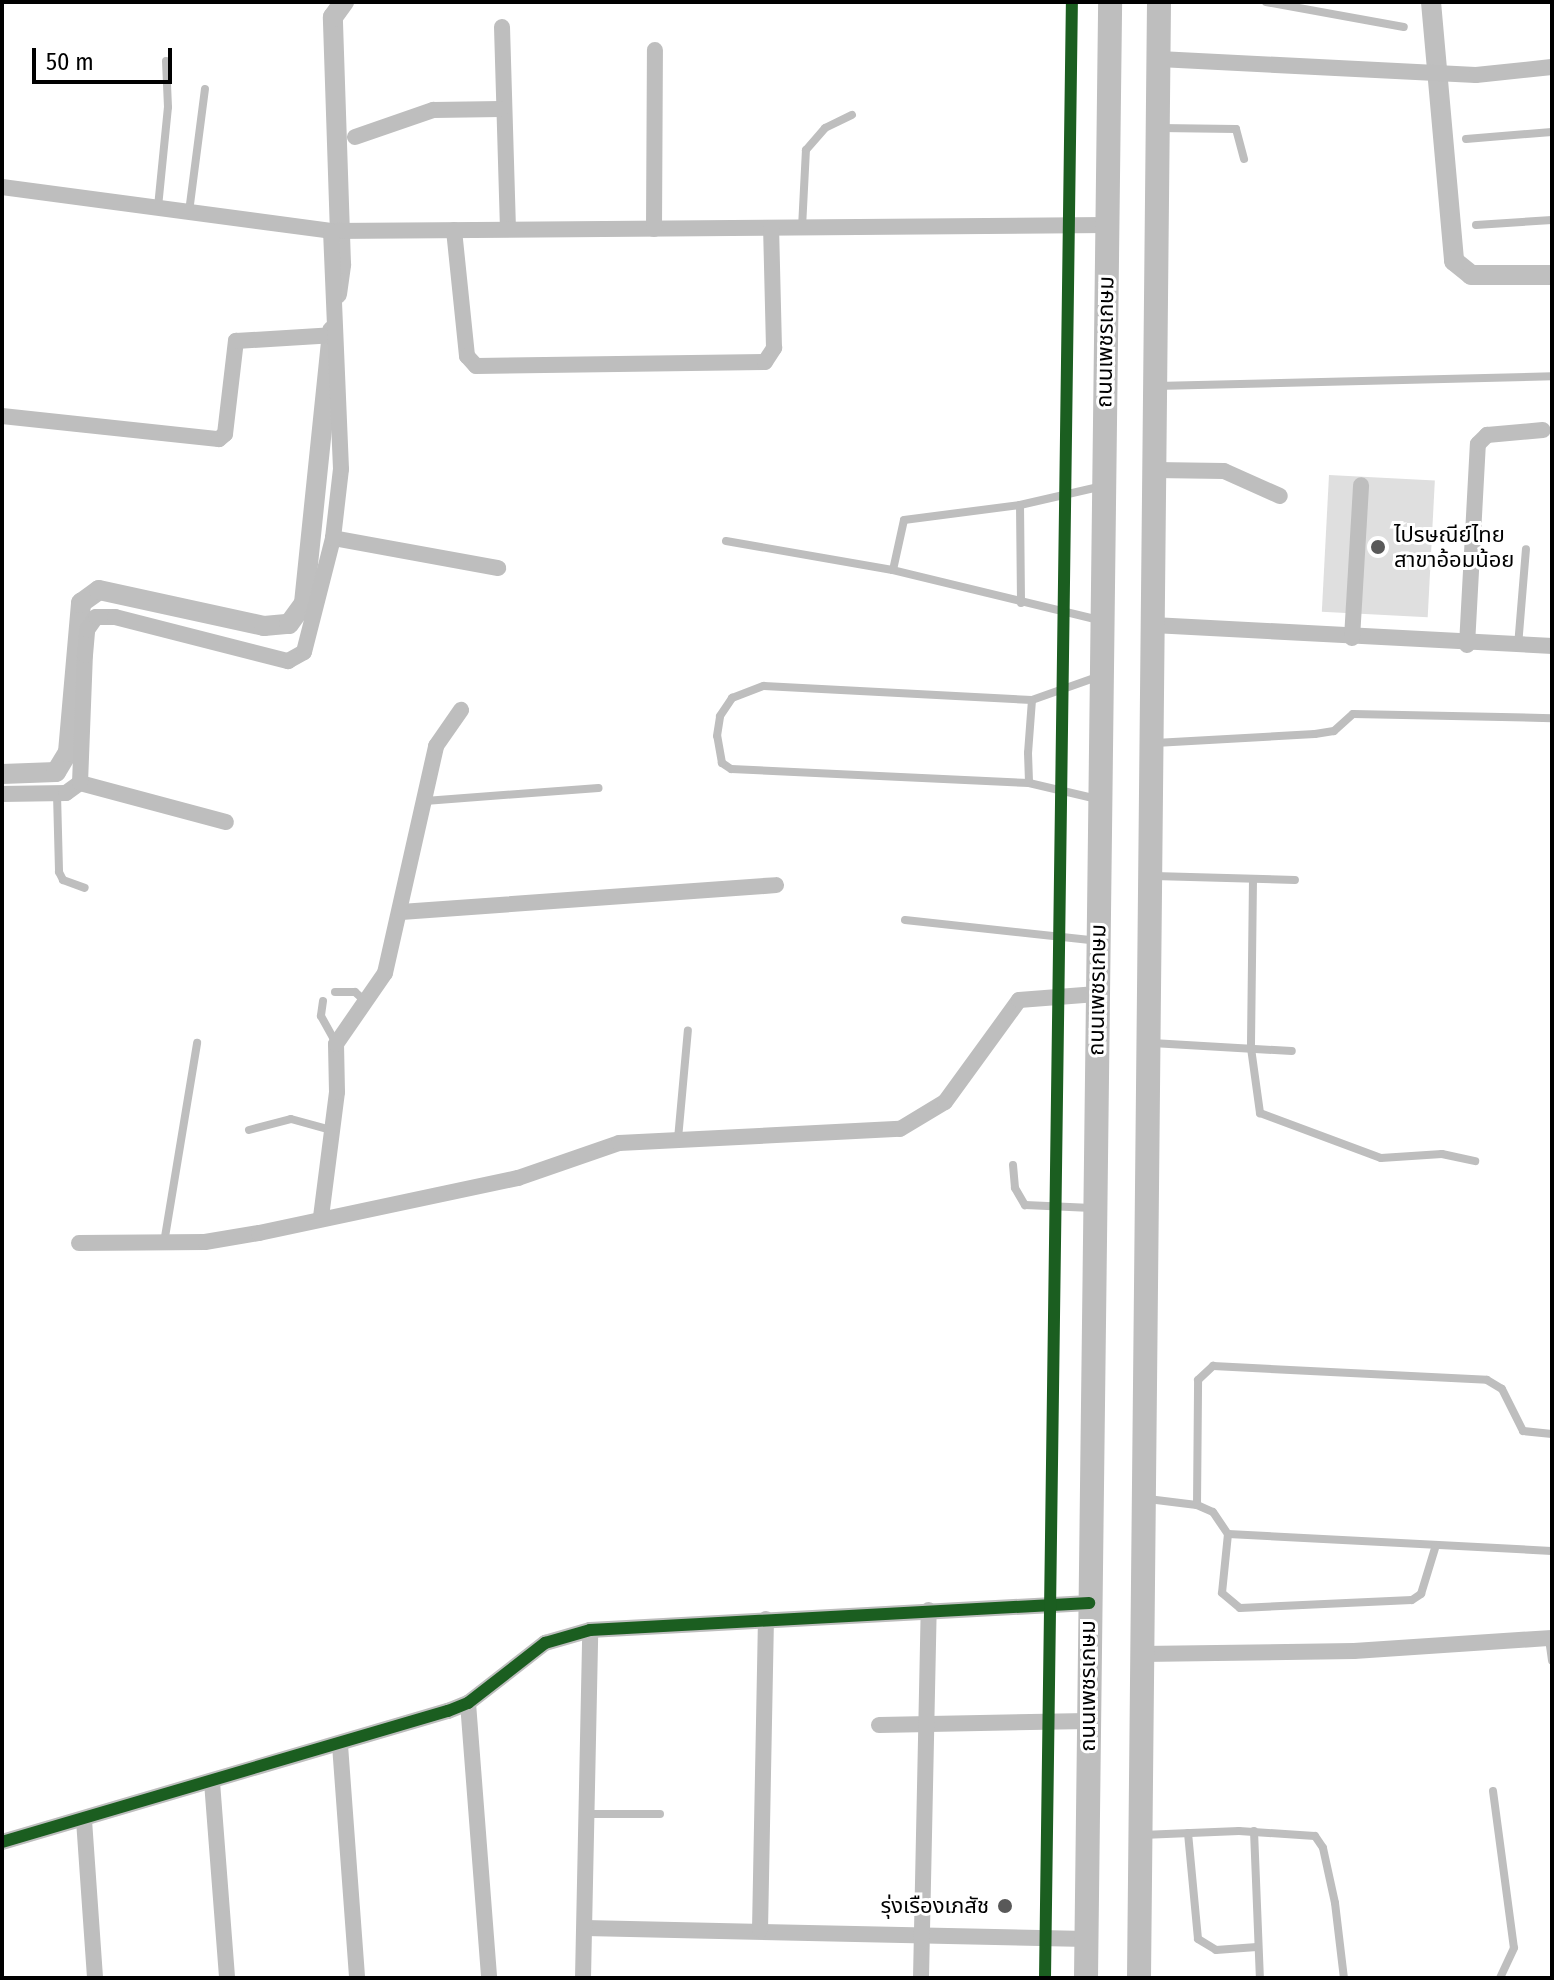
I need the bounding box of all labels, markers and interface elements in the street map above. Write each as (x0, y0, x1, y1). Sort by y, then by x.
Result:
scale bar (36, 32, 176, 82)
text: 50 m (46, 48, 94, 76)
street label: ถนนเพชรเกษม (1091, 276, 1119, 408)
place label: ไปรษณีย์ไทย สาขาอ้อมน้อย (1394, 521, 1514, 572)
marker: ไปรษณีย์ไทย สาขาอ้อมน้อย (1369, 538, 1387, 556)
street label: ถนนเพชรเกษม (1083, 924, 1111, 1056)
street label: ถนนเพชรเกษม (1075, 1620, 1101, 1752)
place label: รุ่งเรืองเภสัช (881, 1893, 989, 1919)
marker: รุ่งเรืองเภสัช (996, 1897, 1014, 1915)

